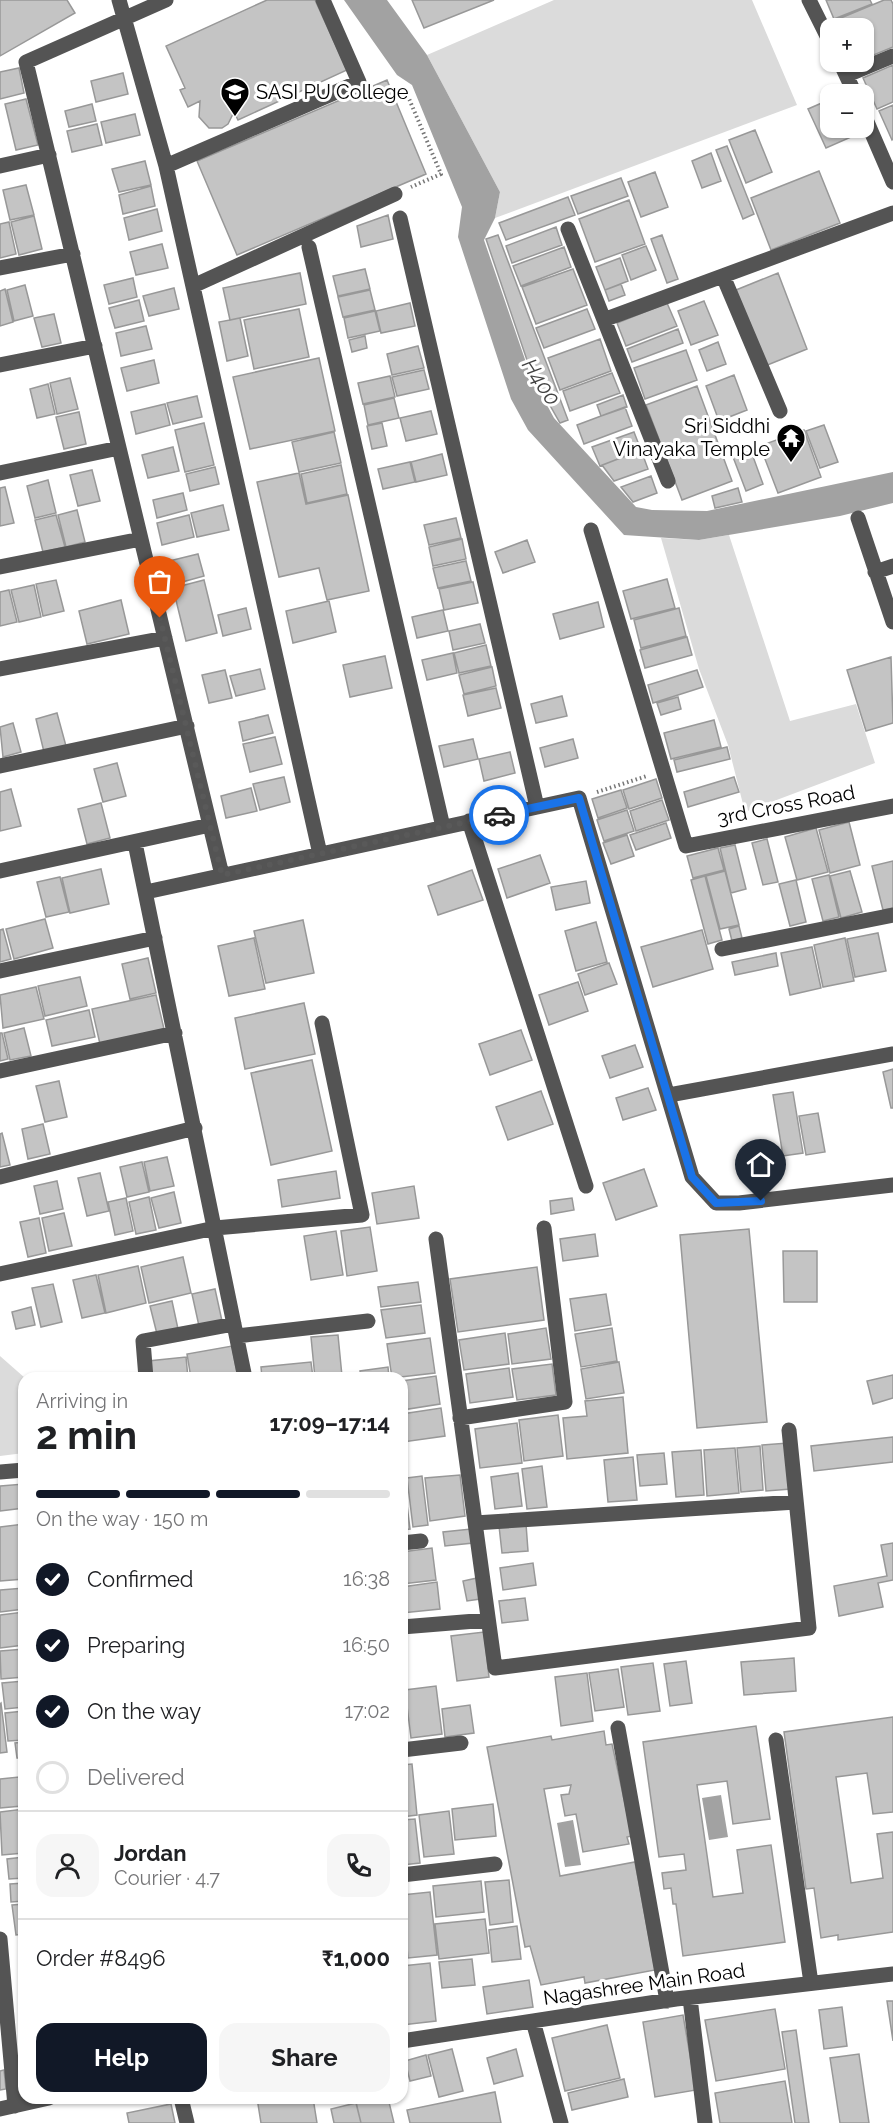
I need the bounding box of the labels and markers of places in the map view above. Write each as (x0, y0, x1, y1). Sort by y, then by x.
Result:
school or university icon: SASI PU College (219, 76, 251, 118)
place label: SASI PU College (256, 80, 409, 104)
place label: Sri Siddhi Vinayaka Temple (613, 414, 770, 461)
temple icon: Sri Siddhi Vinayaka Temple (775, 422, 807, 464)
pin (134, 556, 185, 618)
pin (735, 1139, 786, 1201)

